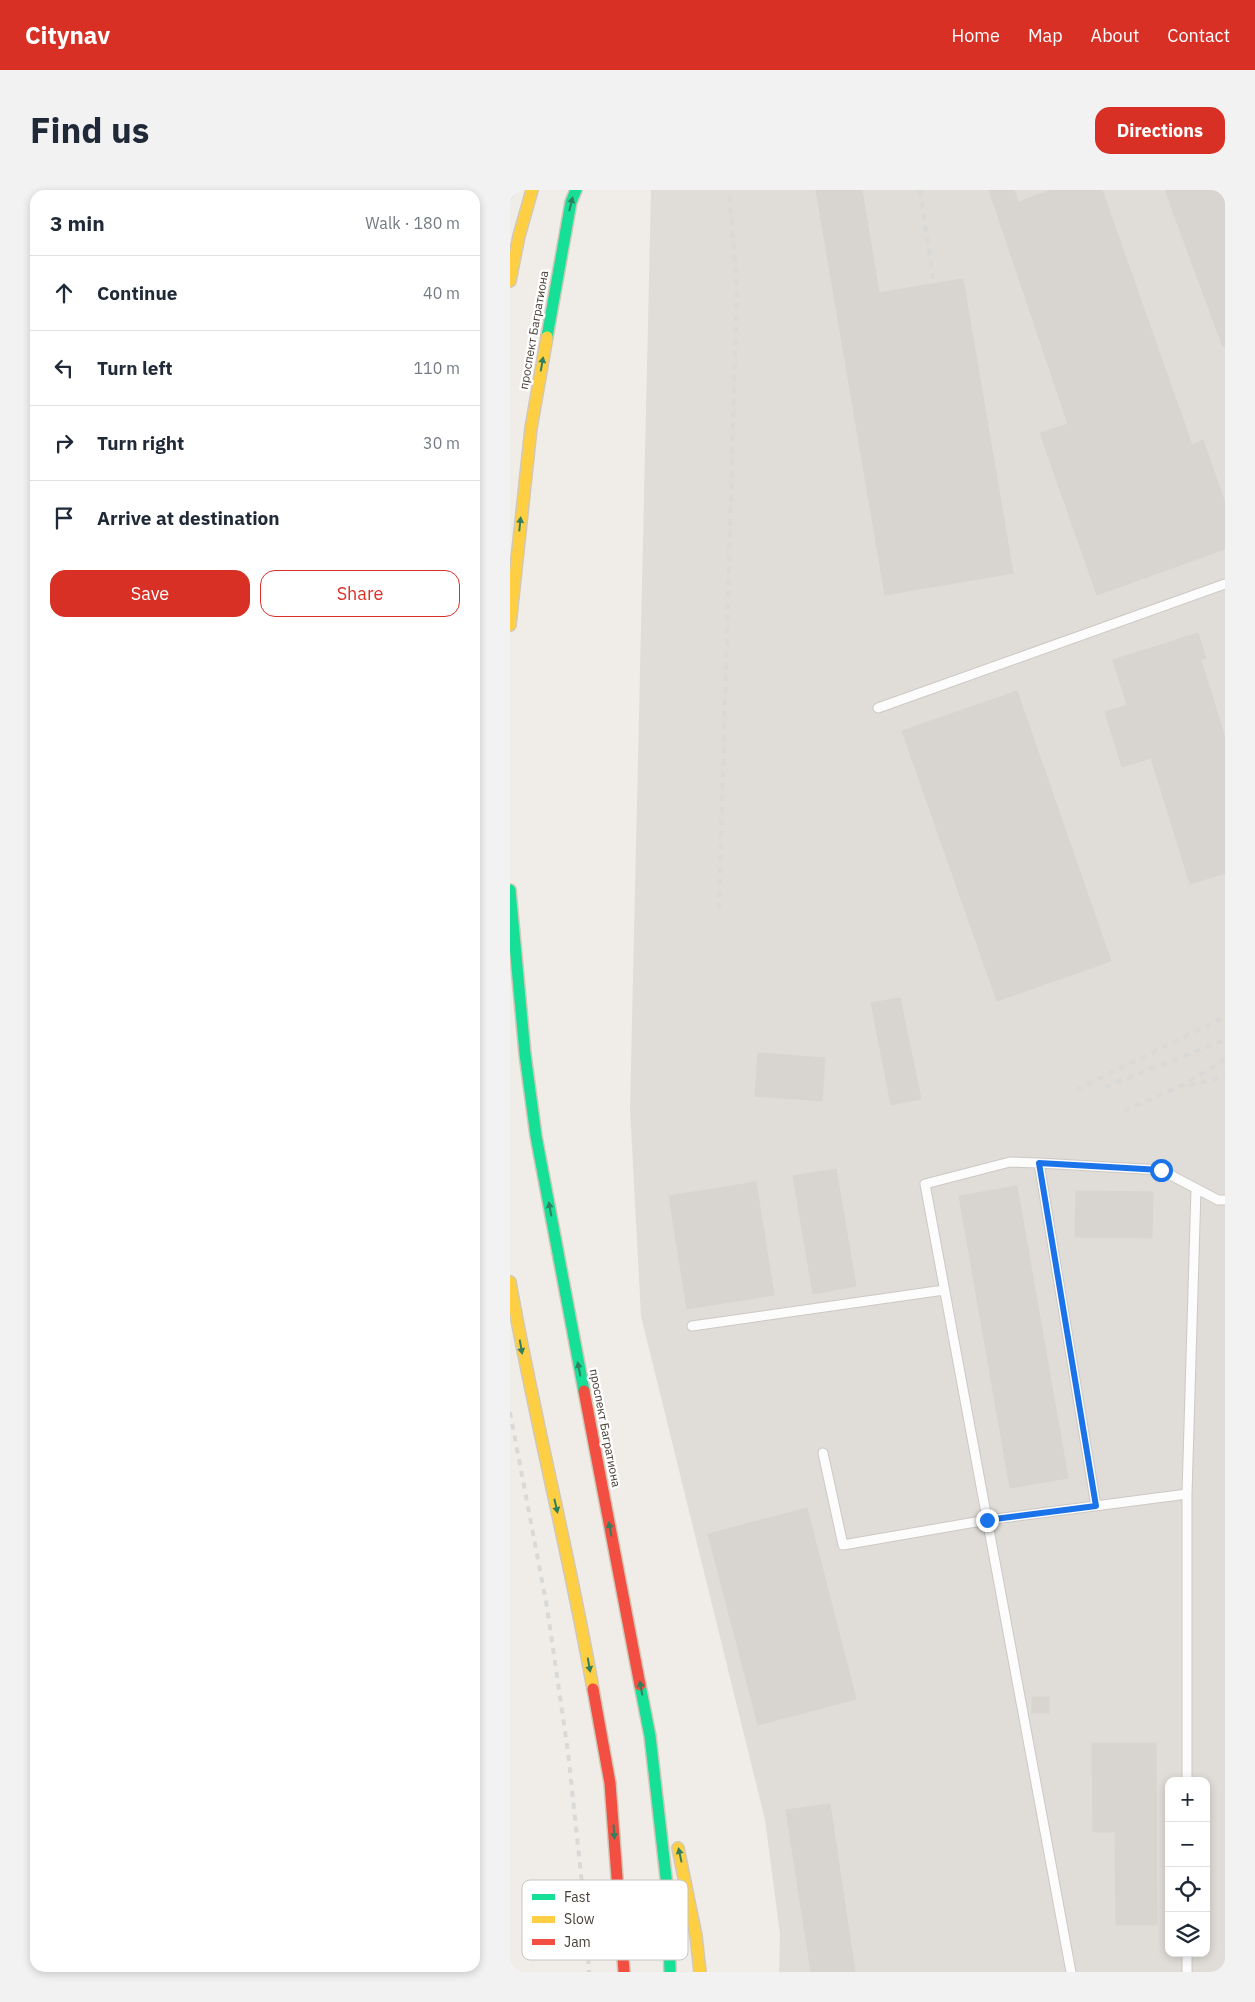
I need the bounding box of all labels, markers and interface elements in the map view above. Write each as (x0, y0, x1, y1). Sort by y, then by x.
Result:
text: Citynav (25, 19, 110, 51)
text: Home (952, 24, 1000, 47)
text: Map (1028, 24, 1063, 47)
text: About (1091, 24, 1139, 47)
text: Contact (1167, 24, 1230, 47)
text: Find us (30, 107, 149, 153)
button: Directions (1095, 107, 1225, 154)
one-way arrow (568, 196, 576, 211)
text: 3 min (50, 209, 105, 237)
text: Walk · 180 m (365, 213, 460, 233)
street label: проспект Багратиона (516, 269, 551, 391)
icon: ahead (50, 279, 78, 307)
text: Continue (97, 281, 177, 305)
text: 40 m (423, 283, 460, 303)
icon: left (50, 354, 78, 382)
one-way arrow (539, 355, 547, 371)
text: Turn left (97, 356, 173, 380)
text: 110 m (413, 358, 460, 378)
icon: right (50, 429, 78, 457)
text: Turn right (97, 431, 184, 455)
text: 30 m (423, 433, 460, 453)
icon: arrive (50, 504, 78, 532)
text: Arrive at destination (97, 506, 280, 530)
one-way arrow (516, 516, 524, 532)
button: Save (50, 570, 250, 617)
button: Share (260, 570, 460, 617)
route start (1150, 1159, 1173, 1182)
one-way arrow (545, 1201, 553, 1217)
one-way arrow (518, 1339, 526, 1355)
one-way arrow (575, 1361, 583, 1377)
street label: проспект Багратиона (587, 1367, 624, 1489)
one-way arrow (552, 1498, 560, 1513)
route end (976, 1509, 999, 1532)
one-way arrow (606, 1521, 614, 1536)
one-way arrow (586, 1657, 594, 1673)
one-way arrow (637, 1680, 645, 1696)
map controls (1165, 1777, 1210, 1957)
button: + (1165, 1777, 1210, 1822)
button: − (1165, 1822, 1210, 1867)
one-way arrow (610, 1824, 618, 1840)
one-way arrow (676, 1848, 684, 1863)
button: locate (1165, 1867, 1210, 1912)
legend (522, 1880, 688, 1960)
text: Fast (564, 1888, 590, 1906)
text: Slow (564, 1910, 595, 1928)
button: layers (1165, 1912, 1210, 1957)
text: Jam (564, 1933, 591, 1951)

